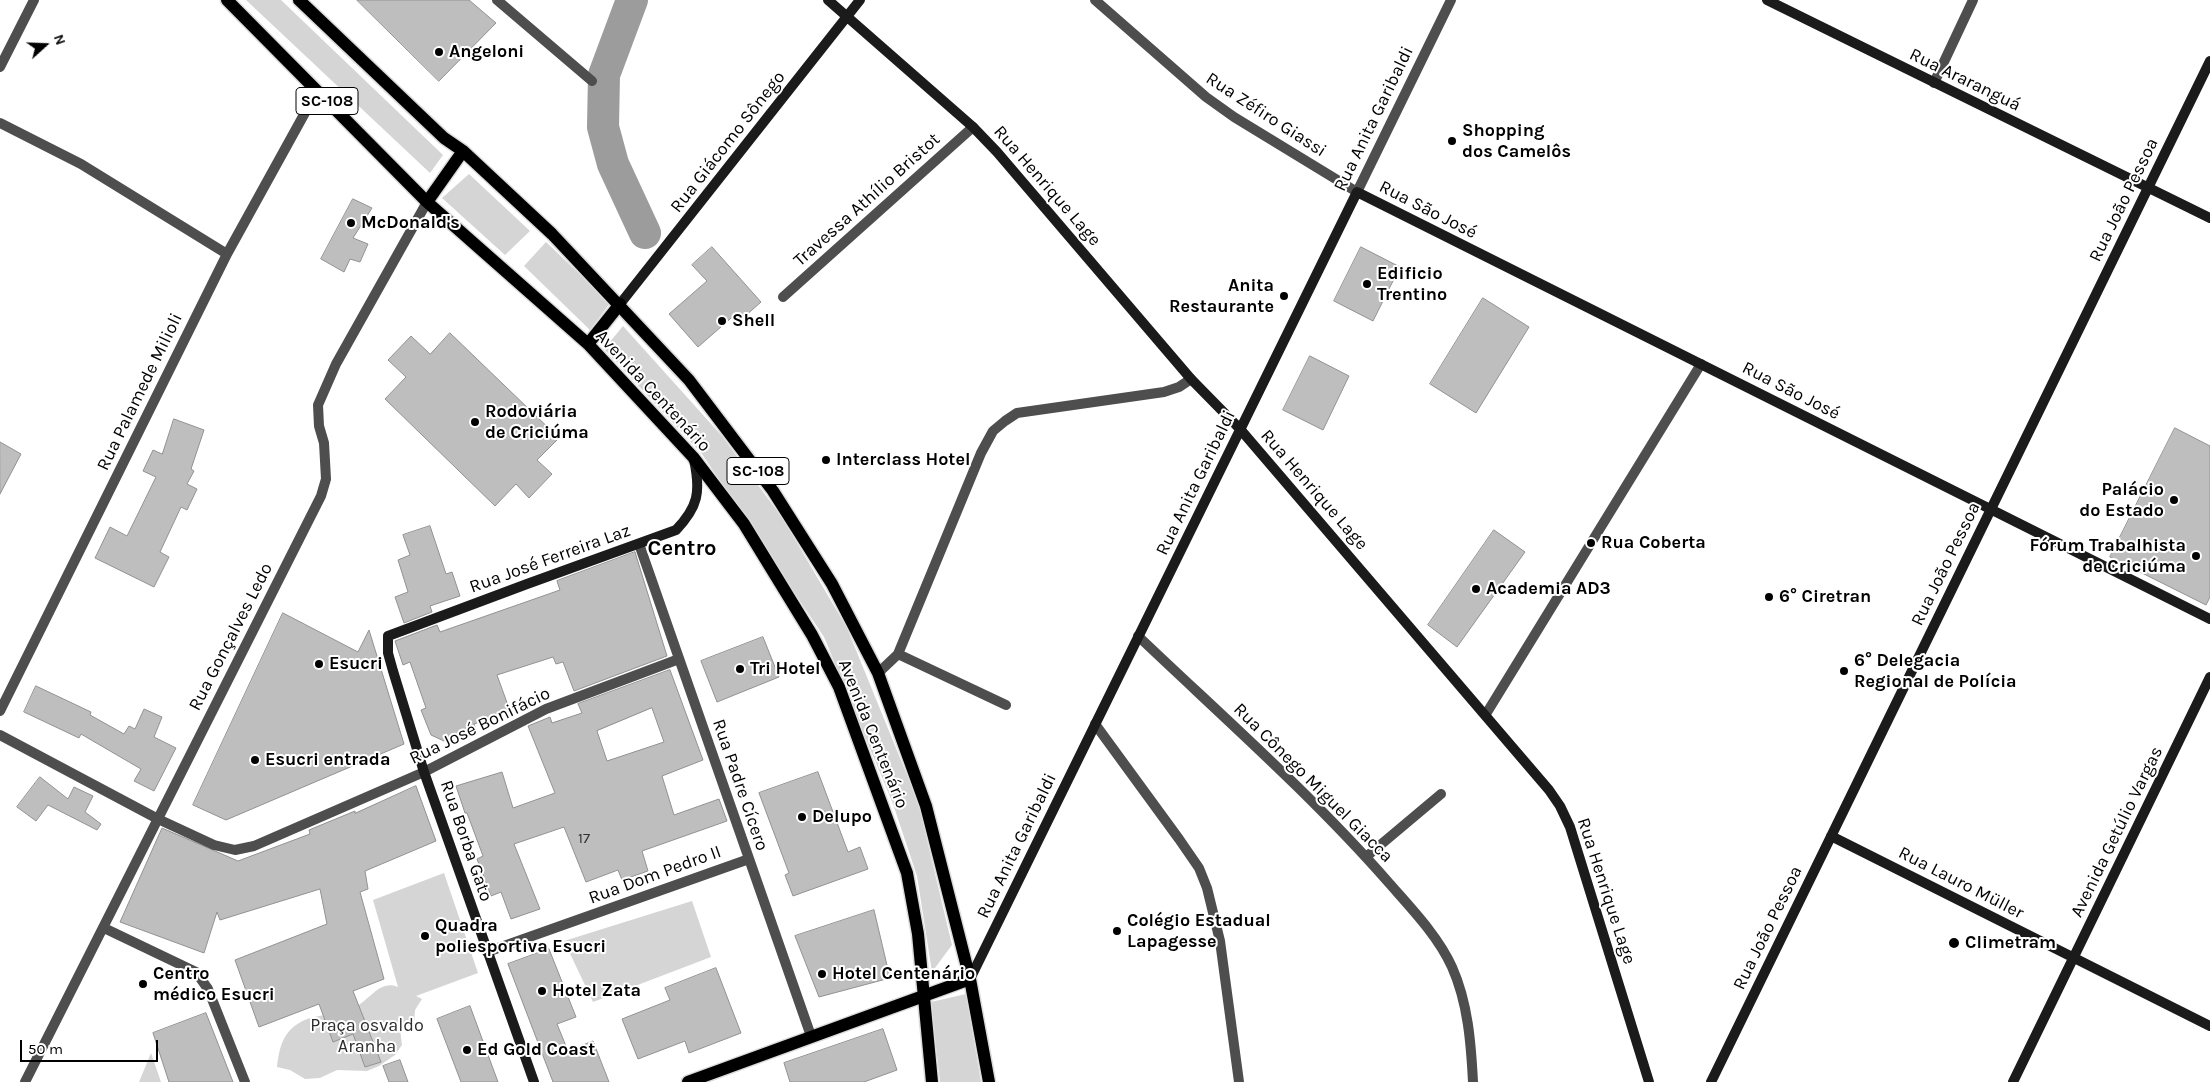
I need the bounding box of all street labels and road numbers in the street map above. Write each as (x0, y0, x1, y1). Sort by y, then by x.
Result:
street label: Rua Anita Garibaldi (1330, 43, 1418, 195)
street label: Rua Araranguá (1906, 44, 2024, 116)
street label: Rua Giácomo Sônego (666, 67, 790, 217)
street label: Rua Zéfiro Giassi (1202, 68, 1330, 162)
road number: SC-108 (296, 88, 358, 114)
street label: Rua Henrique Lage (989, 121, 1105, 251)
street label: Travessa Athílio Bristot (789, 129, 945, 271)
street label: Rua João Pessoa (2085, 135, 2163, 265)
street label: Rua São José (1376, 176, 1480, 244)
street label: Rua Palamede Milioli (92, 310, 188, 474)
street label: Avenida Centenário (591, 326, 715, 456)
street label: Rua São José (1739, 357, 1843, 425)
street label: Rua Anita Garibaldi (1152, 407, 1240, 559)
street label: Rua Henrique Lage (1256, 425, 1372, 555)
road number: SC-108 (727, 458, 789, 484)
street label: Rua João Pessoa (1907, 499, 1985, 629)
street label: Rua José Ferreira Laz (467, 520, 633, 598)
street label: Rua Gonçalves Ledo (184, 560, 278, 714)
street label: Avenida Centenário (833, 656, 913, 812)
street label: Rua José Bonifácio (406, 683, 554, 769)
street label: Rua Cônego Miguel Giacca (1229, 699, 1397, 867)
street label: Rua Padre Cícero (707, 716, 773, 854)
street label: Avenida Getúlio Vargas (2066, 743, 2168, 921)
street label: Rua Anita Garibaldi (973, 770, 1061, 922)
street label: Rua Borba Gato (435, 778, 497, 904)
street label: Rua Henrique Lage (1572, 815, 1640, 967)
street label: Rua Dom Pedro II (586, 841, 724, 909)
street label: Rua Lauro Müller (1895, 842, 2027, 924)
street label: Rua João Pessoa (1729, 863, 1807, 993)

